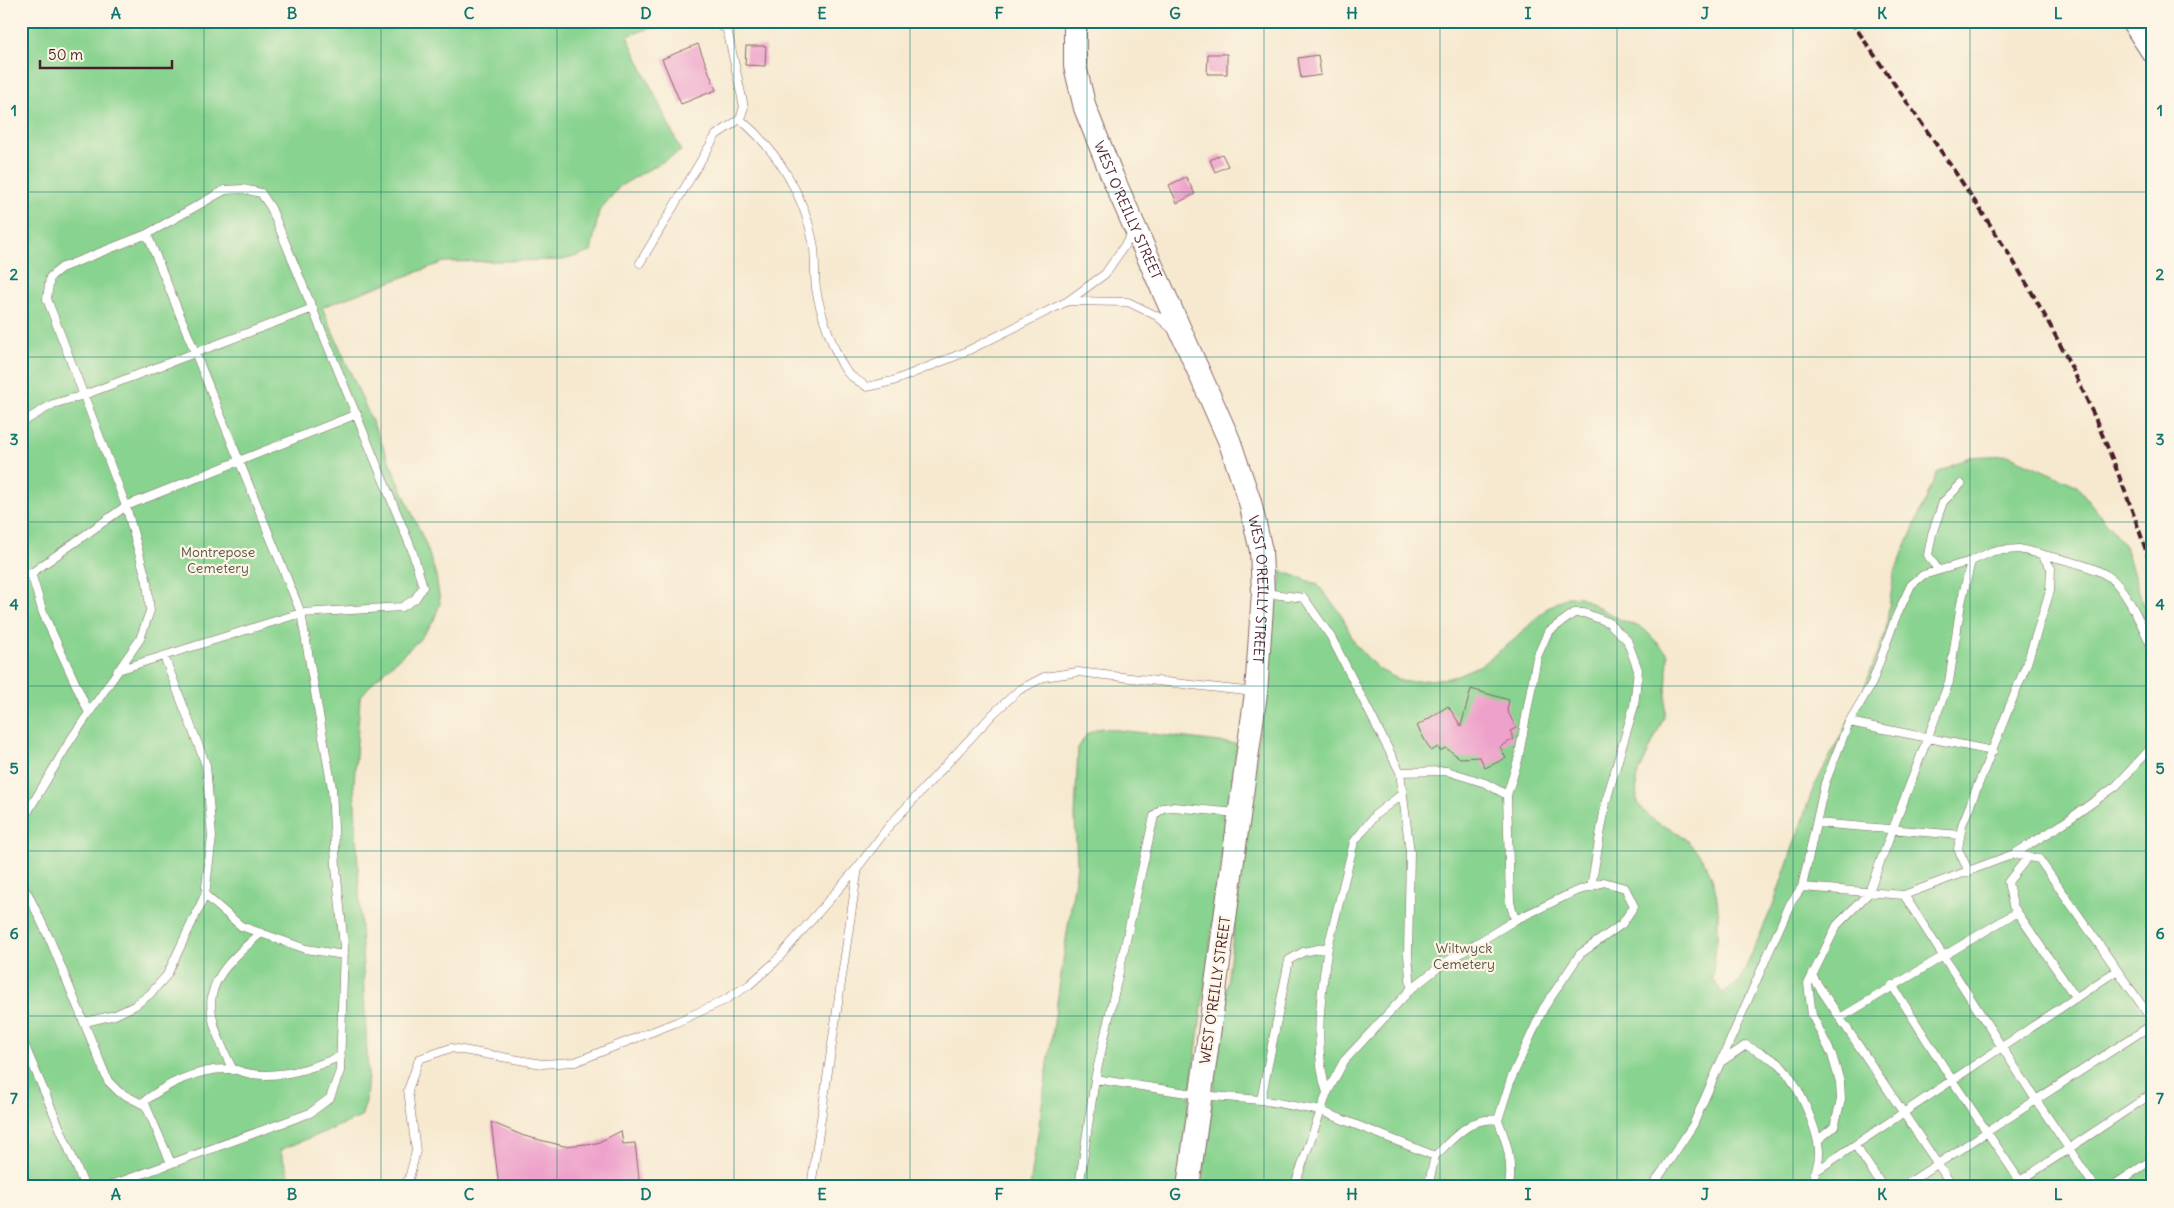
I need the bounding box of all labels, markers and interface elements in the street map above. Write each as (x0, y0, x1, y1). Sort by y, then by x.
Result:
text: A (111, 3, 121, 23)
text: B (287, 3, 298, 23)
text: C (464, 3, 475, 23)
text: D (640, 3, 652, 23)
text: E (817, 3, 827, 23)
text: F (994, 3, 1004, 23)
text: G (1169, 3, 1181, 23)
text: H (1346, 3, 1358, 23)
text: I (1525, 3, 1532, 23)
text: J (1701, 3, 1710, 23)
text: K (1877, 3, 1887, 23)
text: L (2054, 3, 2063, 23)
scale bar (40, 38, 172, 70)
text: 50 m (48, 45, 83, 64)
text: 1 (11, 100, 17, 120)
text: 1 (2157, 100, 2163, 120)
street label: WEST O'REILLY STREET (1090, 138, 1166, 282)
text: 2 (10, 264, 19, 284)
text: 2 (2156, 264, 2165, 284)
text: 3 (9, 429, 19, 449)
text: 3 (2155, 429, 2165, 449)
street label: WEST O'REILLY STREET (1244, 514, 1272, 664)
park label: Montrepose Cemetery (181, 543, 255, 577)
text: 4 (9, 594, 19, 614)
text: 4 (2155, 594, 2165, 614)
text: 5 (9, 758, 19, 778)
text: 5 (2155, 758, 2165, 778)
street label: WEST O'REILLY STREET (1196, 915, 1234, 1065)
text: 6 (9, 923, 19, 943)
text: 6 (2155, 923, 2165, 943)
park label: Wiltwyck Cemetery (1433, 939, 1495, 973)
text: 7 (10, 1088, 18, 1108)
text: 7 (2156, 1088, 2164, 1108)
text: A (111, 1184, 121, 1204)
text: B (287, 1184, 298, 1204)
text: C (464, 1184, 475, 1204)
text: D (640, 1184, 652, 1204)
text: E (817, 1184, 827, 1204)
text: F (994, 1184, 1004, 1204)
text: G (1169, 1184, 1181, 1204)
text: H (1346, 1184, 1358, 1204)
text: I (1525, 1184, 1532, 1204)
text: J (1701, 1184, 1710, 1204)
text: K (1877, 1184, 1887, 1204)
text: L (2054, 1184, 2063, 1204)

